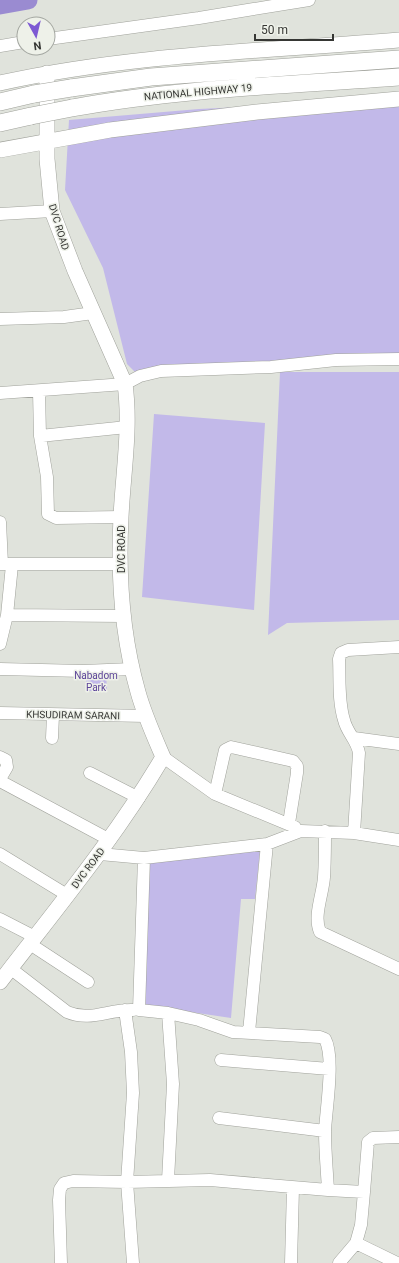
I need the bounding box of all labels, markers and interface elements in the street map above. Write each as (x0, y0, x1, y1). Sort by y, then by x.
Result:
north arrow (16, 16, 56, 56)
scale bar (255, 16, 333, 42)
text: 50 m (261, 23, 288, 37)
text: N (32, 38, 42, 52)
street label: NATIONAL HIGHWAY 19 (143, 82, 253, 102)
street label: DVC ROAD (47, 203, 71, 251)
street label: DVC ROAD (116, 525, 127, 573)
park label: Nabadom Park (74, 670, 118, 693)
street label: KHSUDIRAM SARANI (26, 709, 120, 721)
street label: DVC ROAD (69, 846, 107, 890)

